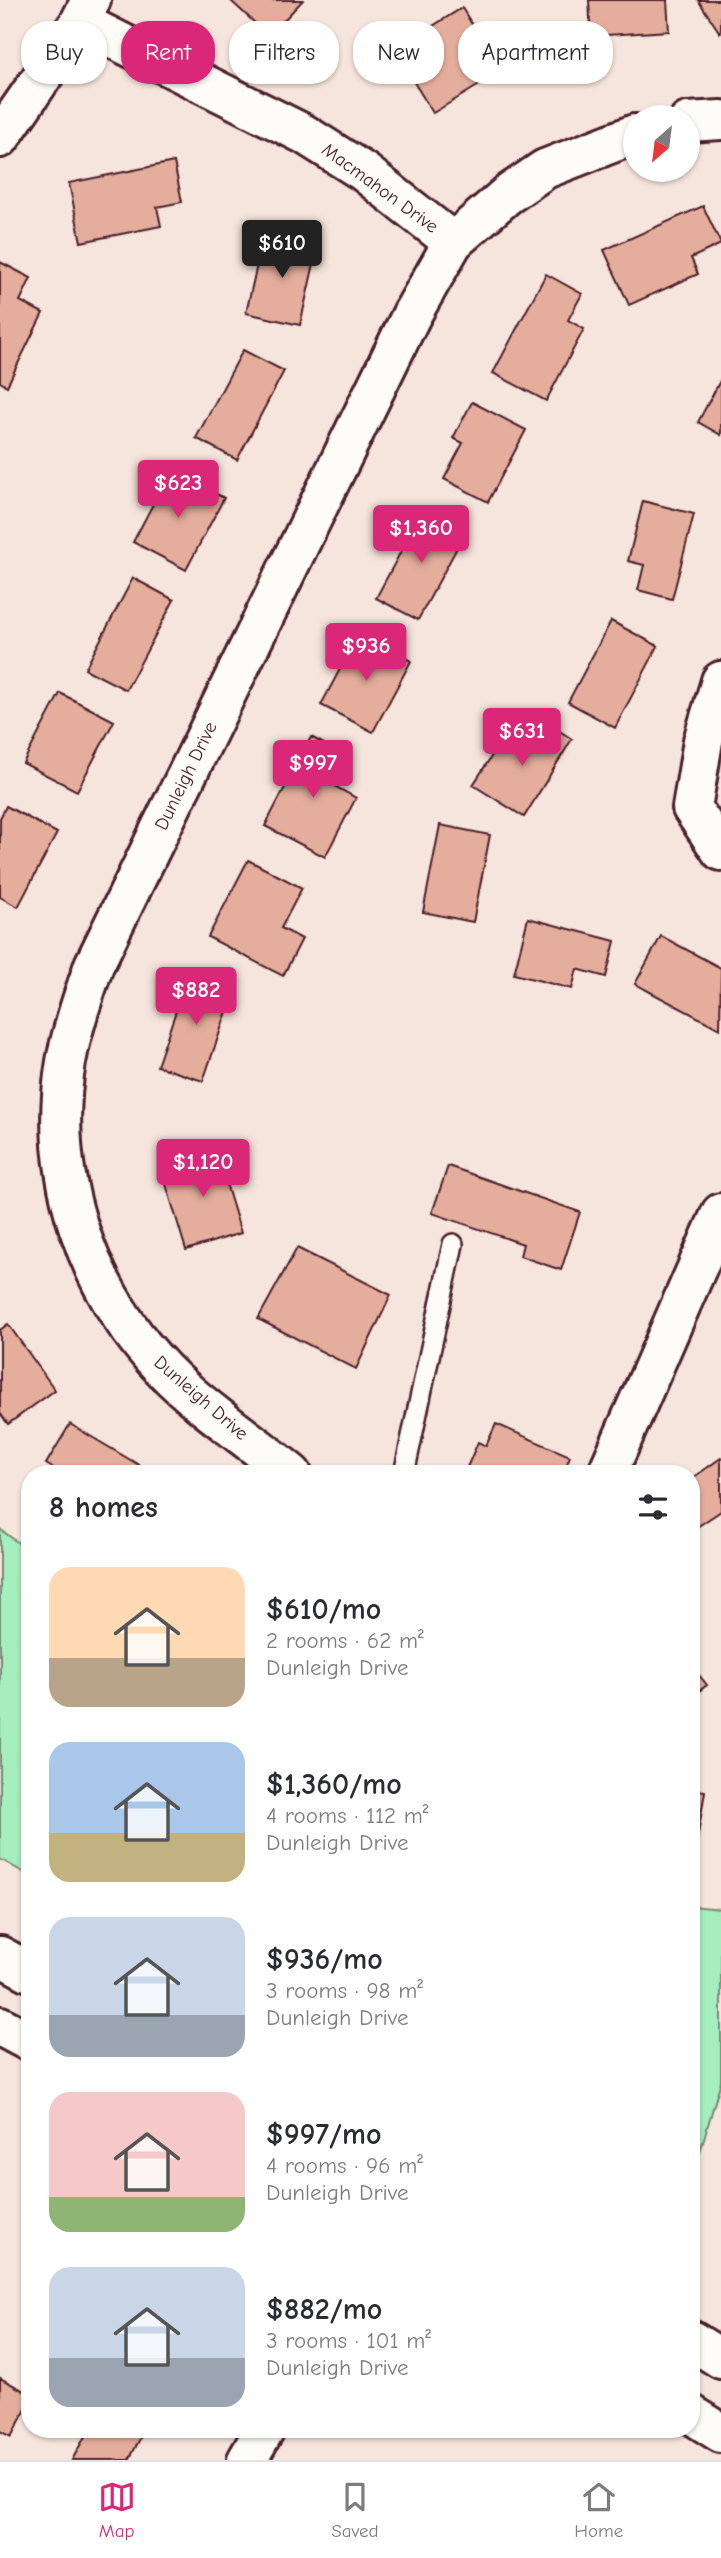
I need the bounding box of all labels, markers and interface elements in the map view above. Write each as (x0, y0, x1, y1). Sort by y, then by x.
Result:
chip: Buy (21, 21, 107, 84)
chip: Rent (121, 21, 215, 84)
chip: Filters (229, 21, 339, 84)
chip: New (353, 21, 444, 84)
chip: Apartment (458, 21, 613, 84)
north arrow (623, 105, 700, 182)
map controls (623, 105, 700, 182)
street label: Macmahon Drive (318, 138, 442, 238)
pin: $610 (241, 220, 323, 280)
text: $610 (258, 229, 306, 256)
pin: $623 (137, 461, 219, 520)
text: $623 (154, 469, 202, 496)
pin: $1,360 (364, 505, 478, 565)
text: $1,360 (389, 514, 453, 541)
pin: $936 (325, 624, 407, 683)
text: $936 (341, 632, 391, 659)
pin: $631 (481, 708, 563, 768)
text: $631 (499, 717, 545, 744)
street label: Dunleigh Drive (150, 718, 222, 834)
pin: $997 (272, 740, 354, 800)
text: $997 (289, 749, 337, 776)
pin: $882 (155, 968, 237, 1027)
text: $882 (172, 976, 220, 1003)
pin: $1,120 (146, 1140, 260, 1199)
text: $1,120 (173, 1148, 233, 1175)
street label: Dunleigh Drive (149, 1351, 253, 1445)
icon: filters (634, 1488, 672, 1526)
text: 8 homes (49, 1490, 158, 1525)
text: $610/mo (266, 1592, 381, 1627)
icon: home (105, 1595, 189, 1679)
text: 2 rooms · 62 m² (266, 1627, 424, 1654)
text: Dunleigh Drive (266, 1654, 408, 1681)
text: $1,360/mo (266, 1767, 402, 1802)
icon: home (105, 1770, 189, 1854)
text: 4 rooms · 112 m² (266, 1802, 429, 1829)
text: Dunleigh Drive (266, 1829, 408, 1856)
text: $936/mo (266, 1942, 383, 1977)
icon: home (105, 1945, 189, 2029)
text: 3 rooms · 98 m² (266, 1977, 423, 2004)
text: Dunleigh Drive (266, 2004, 408, 2031)
text: $997/mo (266, 2117, 381, 2152)
icon: home (105, 2120, 189, 2204)
text: 4 rooms · 96 m² (266, 2152, 423, 2179)
text: Dunleigh Drive (266, 2179, 408, 2206)
text: $882/mo (266, 2292, 382, 2327)
icon: home (105, 2295, 189, 2379)
text: 3 rooms · 101 m² (266, 2327, 431, 2354)
text: Dunleigh Drive (266, 2354, 408, 2381)
tab: Map (98, 2478, 136, 2542)
tab: Saved (331, 2478, 379, 2542)
tab: Home (574, 2478, 623, 2542)

